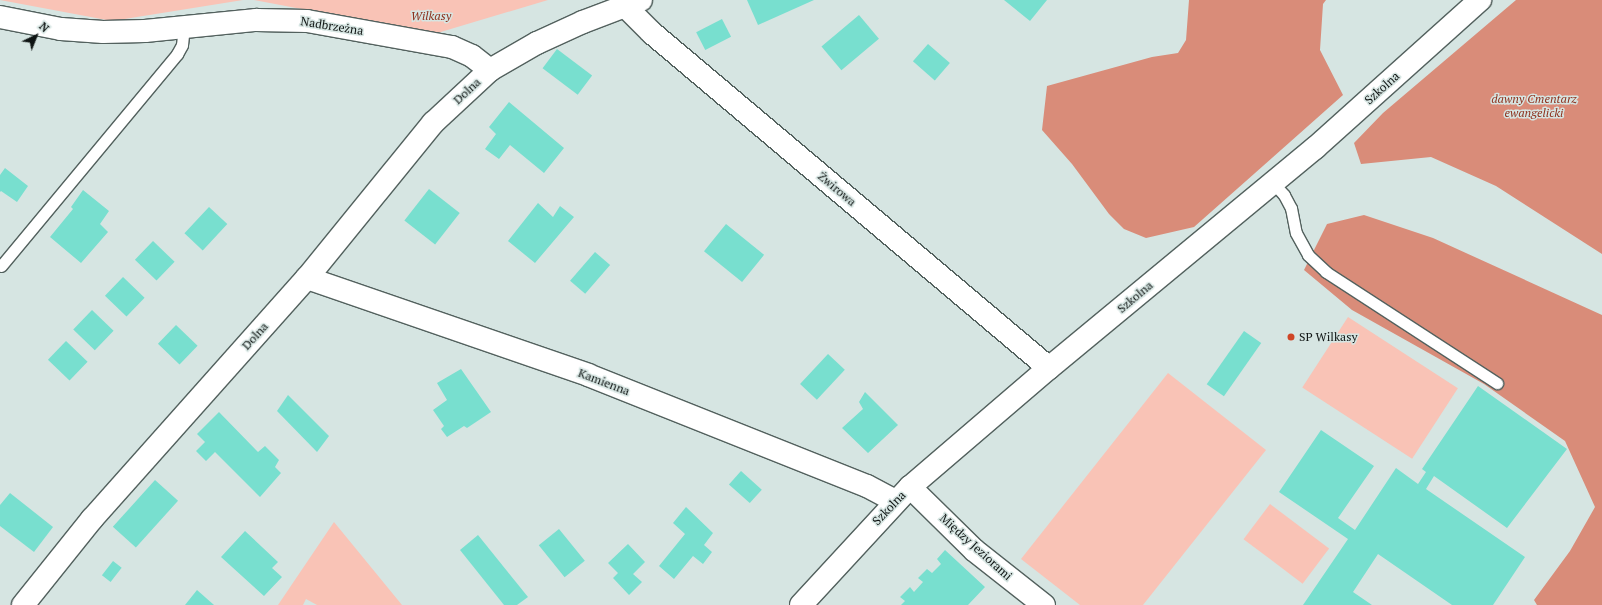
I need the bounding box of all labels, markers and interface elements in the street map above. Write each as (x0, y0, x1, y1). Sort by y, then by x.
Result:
park label: Wilkasy (411, 9, 451, 23)
street label: Nadbrzeżna (300, 14, 364, 38)
north arrow (16, 16, 56, 56)
text: N (36, 19, 52, 35)
street label: Szkolna (1362, 69, 1402, 107)
street label: Dolna (450, 75, 484, 107)
park label: dawny Cmentarz ewangelicki (1491, 92, 1577, 120)
street label: Żwirowa (815, 169, 859, 209)
street label: Szkolna (1114, 278, 1156, 316)
street label: Dolna (239, 319, 271, 353)
place label: SP Wilkasy (1299, 330, 1357, 344)
marker: SP Wilkasy (1286, 332, 1296, 342)
street label: Kamienna (576, 366, 632, 398)
street label: Szkolna (869, 488, 909, 528)
street label: Między Jeziorami (937, 511, 1015, 583)

